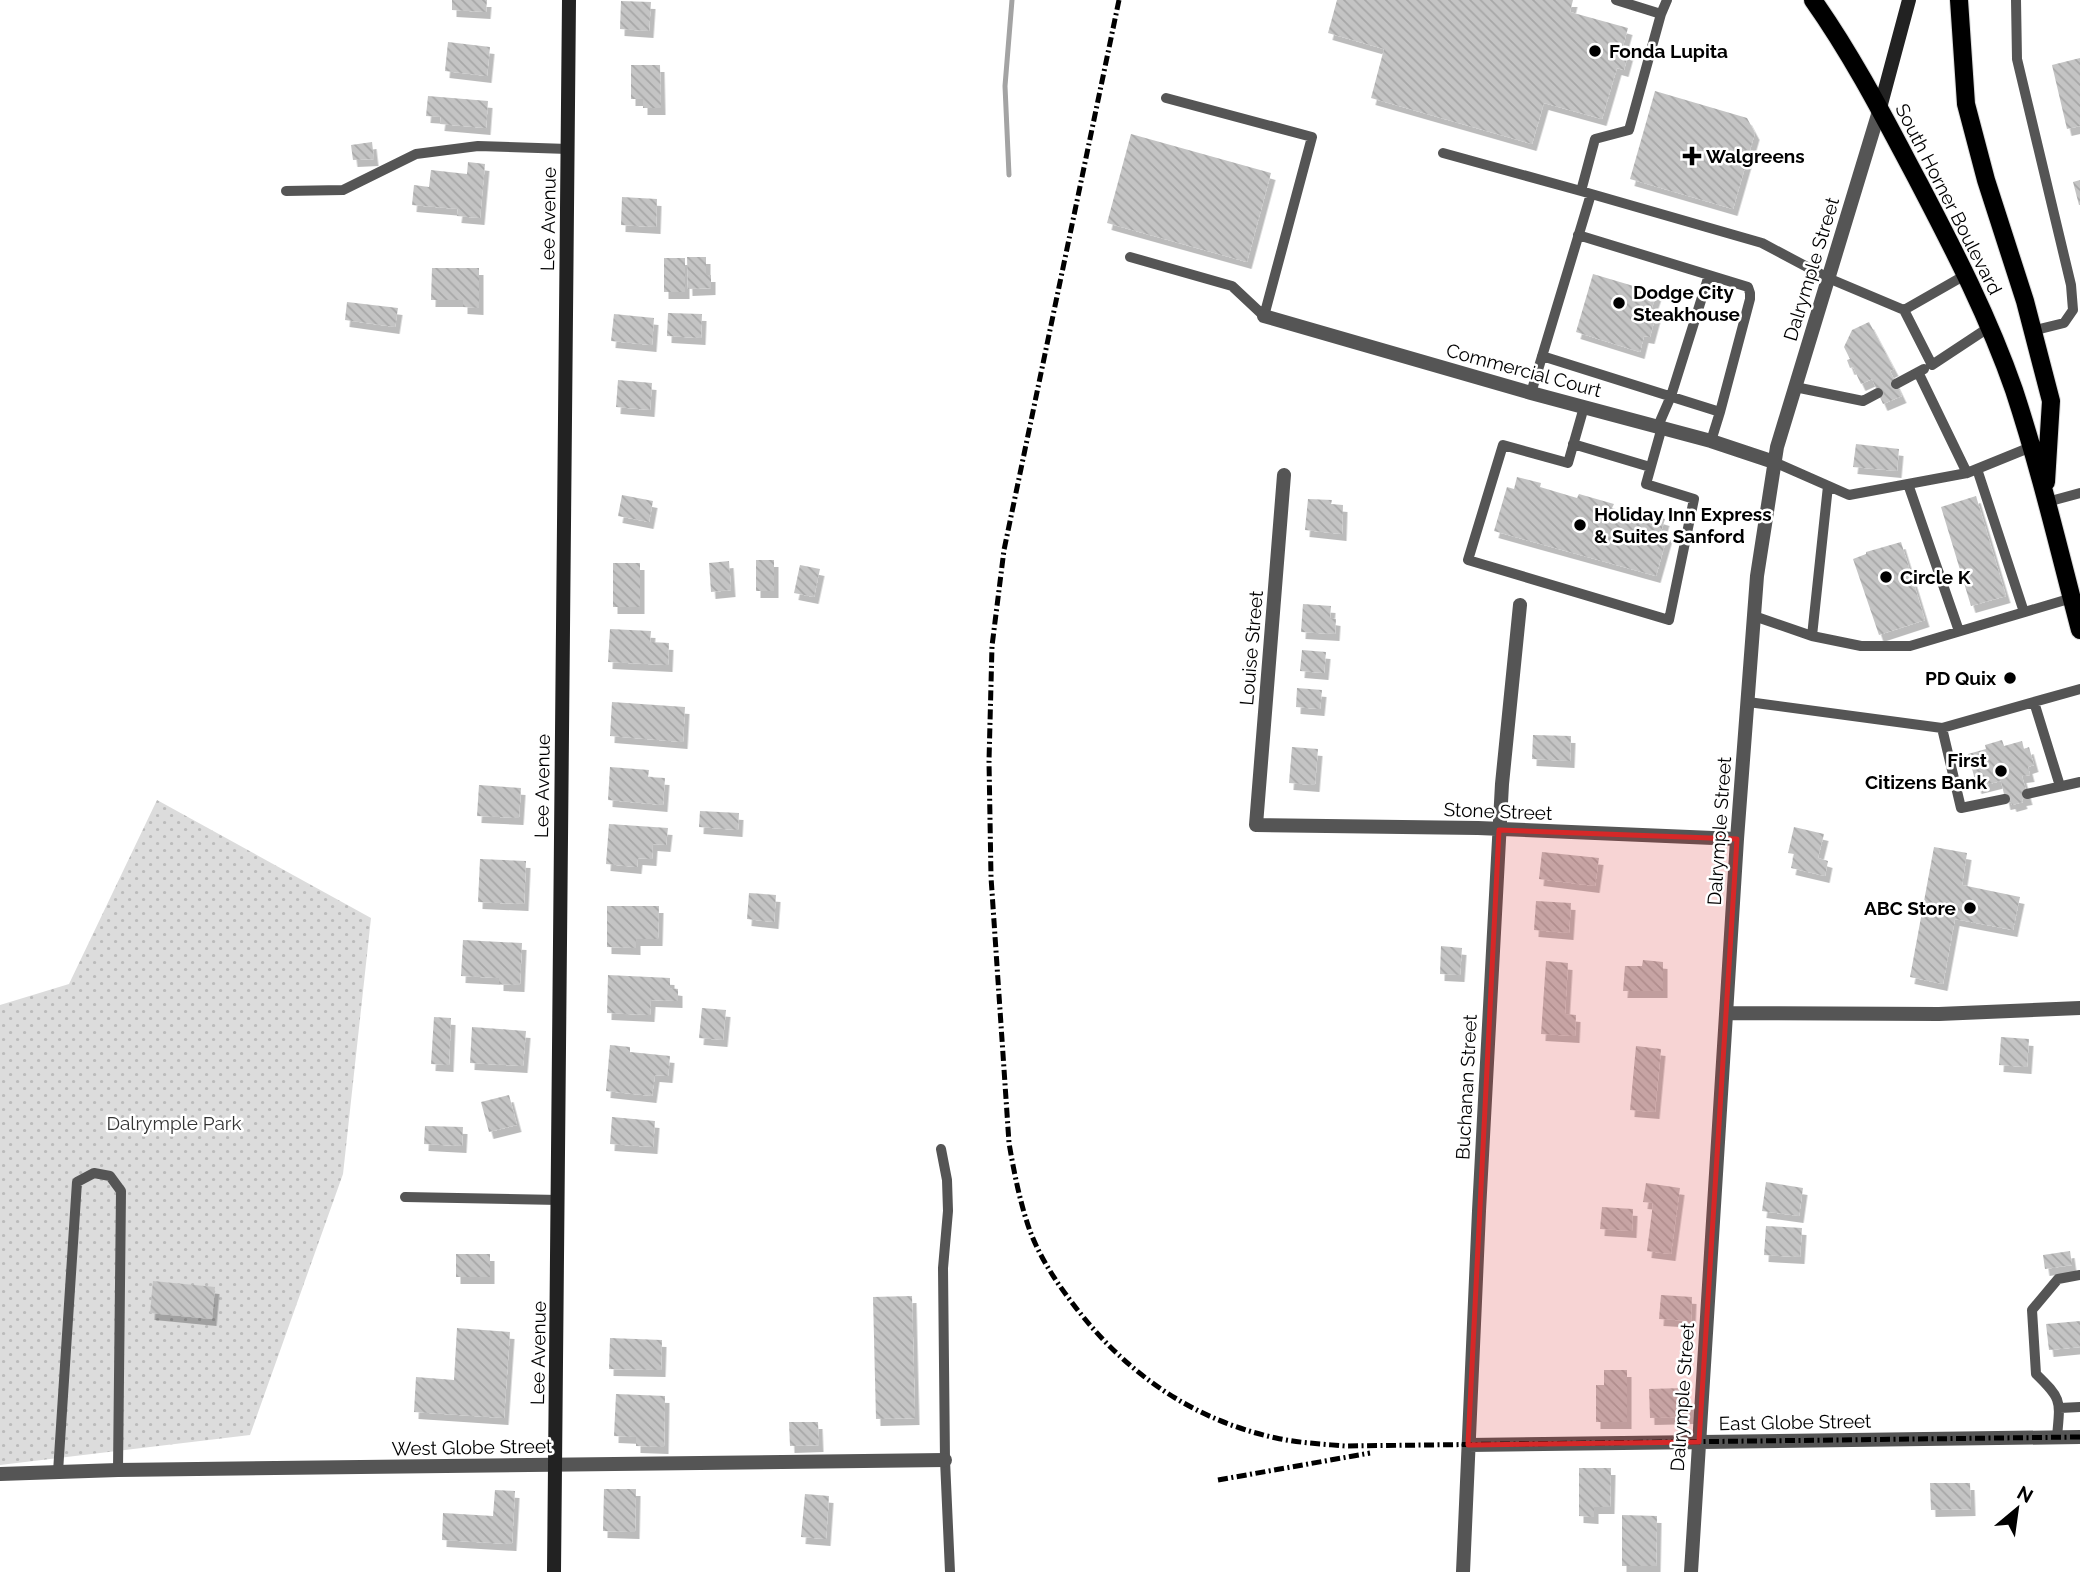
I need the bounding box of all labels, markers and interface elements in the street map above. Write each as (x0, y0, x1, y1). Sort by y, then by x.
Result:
place label: Fonda Lupita (1609, 40, 1728, 62)
marker: Fonda Lupita (1587, 43, 1603, 59)
street label: South Horner Boulevard (1891, 100, 2007, 298)
place label: Walgreens (1706, 145, 1805, 167)
marker: Walgreens (1684, 148, 1700, 164)
street label: Lee Avenue (536, 167, 560, 271)
street label: Dalrymple Street (1779, 194, 1843, 343)
place label: Dodge City Steakhouse (1633, 281, 1740, 325)
marker: Dodge City Steakhouse (1611, 295, 1627, 311)
street label: Commercial Court (1444, 339, 1605, 401)
place label: Holiday Inn Express & Suites Sanford (1594, 503, 1772, 547)
marker: Holiday Inn Express & Suites Sanford (1572, 517, 1588, 533)
place label: Circle K (1900, 566, 1971, 588)
marker: Circle K (1878, 569, 1894, 585)
street label: Louise Street (1235, 589, 1267, 706)
place label: PD Quix (1925, 667, 1997, 689)
marker: PD Quix (2002, 670, 2018, 686)
street label: Lee Avenue (530, 734, 554, 838)
place label: First Citizens Bank (1865, 749, 1988, 793)
street label: Dalrymple Street (1703, 755, 1735, 906)
marker: First Citizens Bank (1993, 763, 2009, 779)
street label: Stone Street (1443, 798, 1553, 824)
place label: ABC Store (1864, 897, 1956, 919)
marker: ABC Store (1962, 900, 1978, 916)
street label: Buchanan Street (1451, 1013, 1481, 1160)
park label: Dalrymple Park (106, 1112, 242, 1134)
street label: Lee Avenue (526, 1301, 550, 1405)
street label: Dalrymple Street (1666, 1321, 1698, 1472)
street label: East Globe Street (1718, 1410, 1872, 1434)
street label: West Globe Street (392, 1435, 553, 1459)
north arrow (1982, 1474, 2052, 1544)
text: N (2014, 1481, 2037, 1507)

